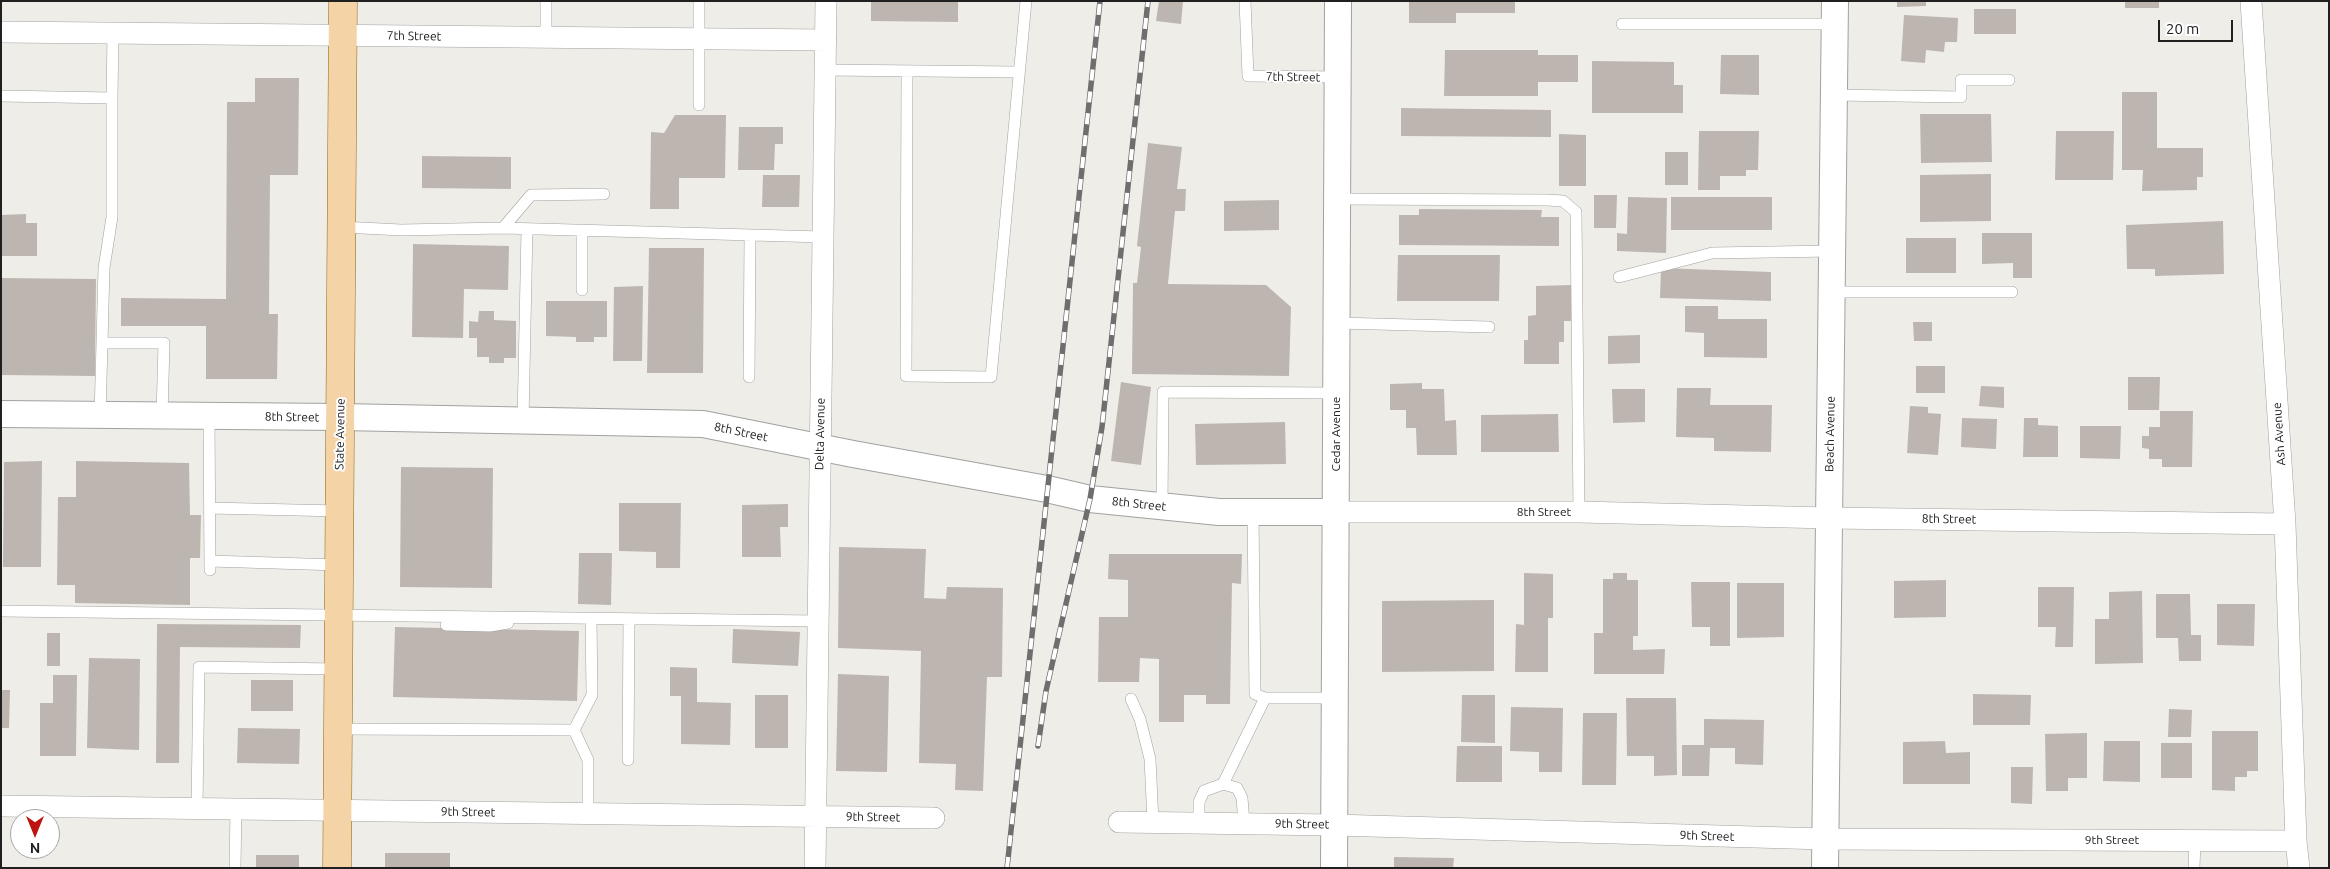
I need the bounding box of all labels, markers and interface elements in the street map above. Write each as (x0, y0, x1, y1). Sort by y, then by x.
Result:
scale bar (2160, 10, 2235, 42)
text: 20 m (2166, 20, 2199, 37)
street label: 7th Street (387, 28, 441, 44)
street label: 7th Street (1266, 69, 1320, 85)
street label: Beach Avenue (1822, 396, 1838, 472)
street label: Cedar Avenue (1329, 397, 1343, 471)
street label: State Avenue (332, 398, 348, 470)
street label: Delta Avenue (812, 398, 828, 470)
street label: Ash Avenue (2270, 402, 2288, 466)
street label: 8th Street (265, 409, 319, 425)
street label: 8th Street (713, 419, 769, 445)
street label: 8th Street (1111, 494, 1167, 514)
street label: 8th Street (1517, 505, 1571, 519)
street label: 8th Street (1922, 511, 1976, 527)
street label: 9th Street (441, 804, 495, 820)
north arrow (10, 809, 60, 859)
street label: 9th Street (846, 809, 900, 825)
street label: 9th Street (1275, 816, 1329, 832)
street label: 9th Street (1679, 828, 1735, 844)
street label: 9th Street (2085, 833, 2139, 847)
text: N (30, 840, 40, 856)

